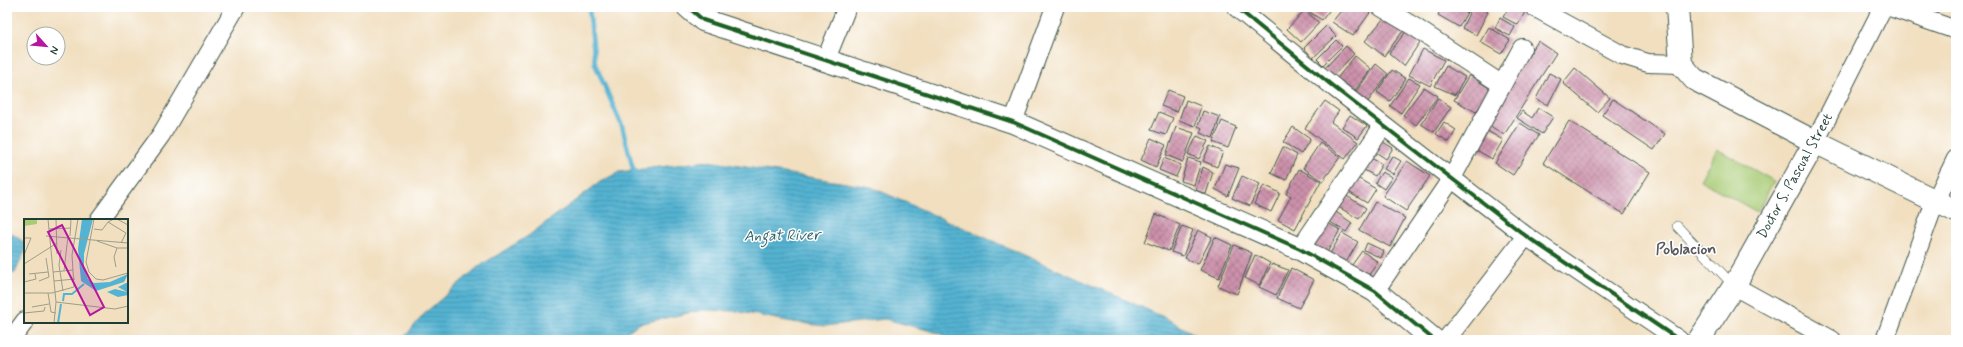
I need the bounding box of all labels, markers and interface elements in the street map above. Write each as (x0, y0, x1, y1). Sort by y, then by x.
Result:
north arrow (26, 26, 66, 66)
text: N (46, 44, 62, 57)
street label: Doctor S. Pascual Street (1753, 110, 1837, 242)
inset map (24, 219, 128, 323)
water label: Angat River (744, 225, 822, 249)
district label: Poblacion (1656, 239, 1716, 260)

